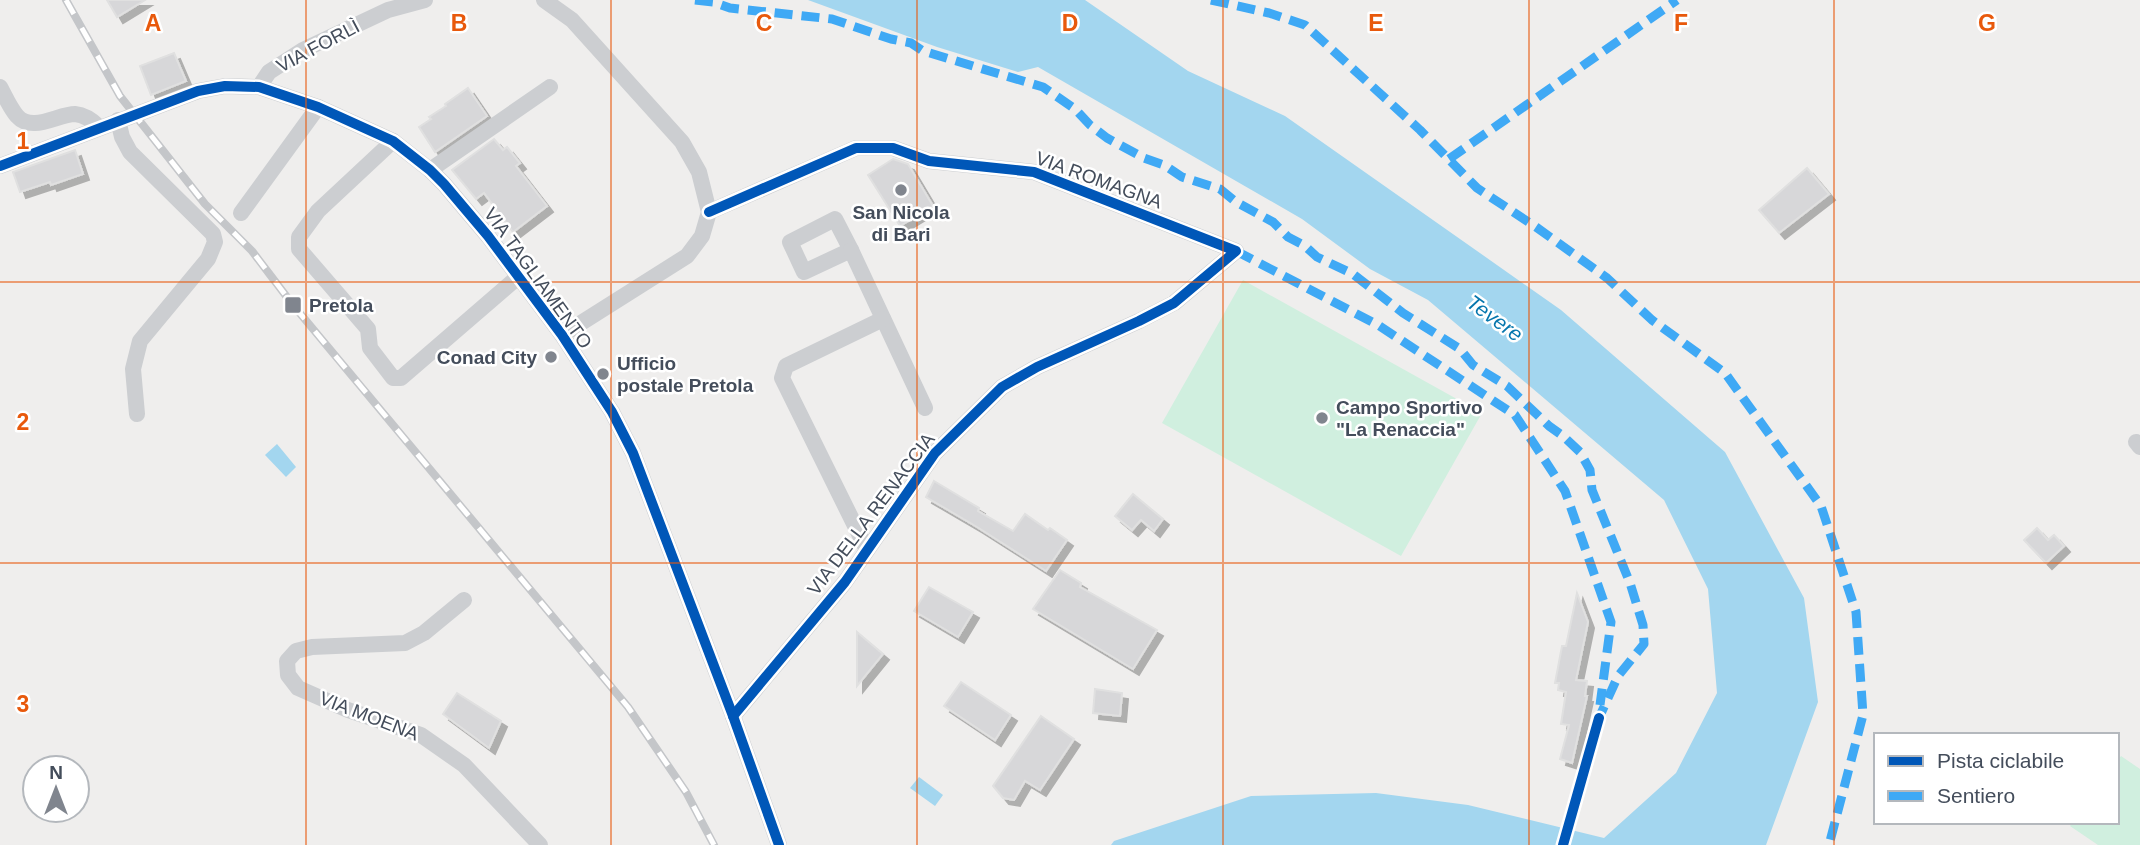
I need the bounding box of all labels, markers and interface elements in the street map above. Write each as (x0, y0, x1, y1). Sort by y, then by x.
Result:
text: A (145, 10, 161, 36)
text: B (451, 10, 467, 36)
text: C (756, 10, 772, 36)
text: D (1062, 10, 1078, 36)
text: E (1368, 10, 1384, 36)
text: F (1674, 10, 1688, 36)
text: G (1978, 10, 1996, 36)
street label: VIA FORLÌ (273, 15, 363, 77)
text: 1 (17, 128, 30, 154)
street label: VIA ROMAGNA (1033, 147, 1165, 213)
marker: San Nicola di Bari (893, 182, 909, 198)
place label: San Nicola di Bari (852, 202, 950, 245)
street label: VIA TAGLIAMENTO (480, 203, 596, 353)
water label: Tevere (1463, 290, 1527, 346)
marker: Pretola (283, 295, 303, 315)
place label: Pretola (309, 295, 374, 316)
place label: Conad City (437, 347, 537, 368)
marker: Conad City (543, 349, 559, 365)
place label: Ufficio postale Pretola (617, 353, 754, 396)
marker: Ufficio postale Pretola (595, 366, 611, 382)
place label: Campo Sportivo "La Renaccia" (1336, 397, 1483, 440)
text: 2 (17, 409, 29, 435)
marker: Campo Sportivo "La Renaccia" (1314, 410, 1330, 426)
street label: VIA DELLA RENACCIA (803, 429, 939, 599)
street label: VIA MOENA (316, 687, 422, 745)
text: 3 (17, 691, 29, 717)
legend (1874, 733, 2119, 824)
text: Pista ciclabile (1937, 749, 2064, 772)
north arrow (21, 754, 91, 824)
text: N (49, 762, 63, 783)
text: Sentiero (1937, 784, 2015, 807)

